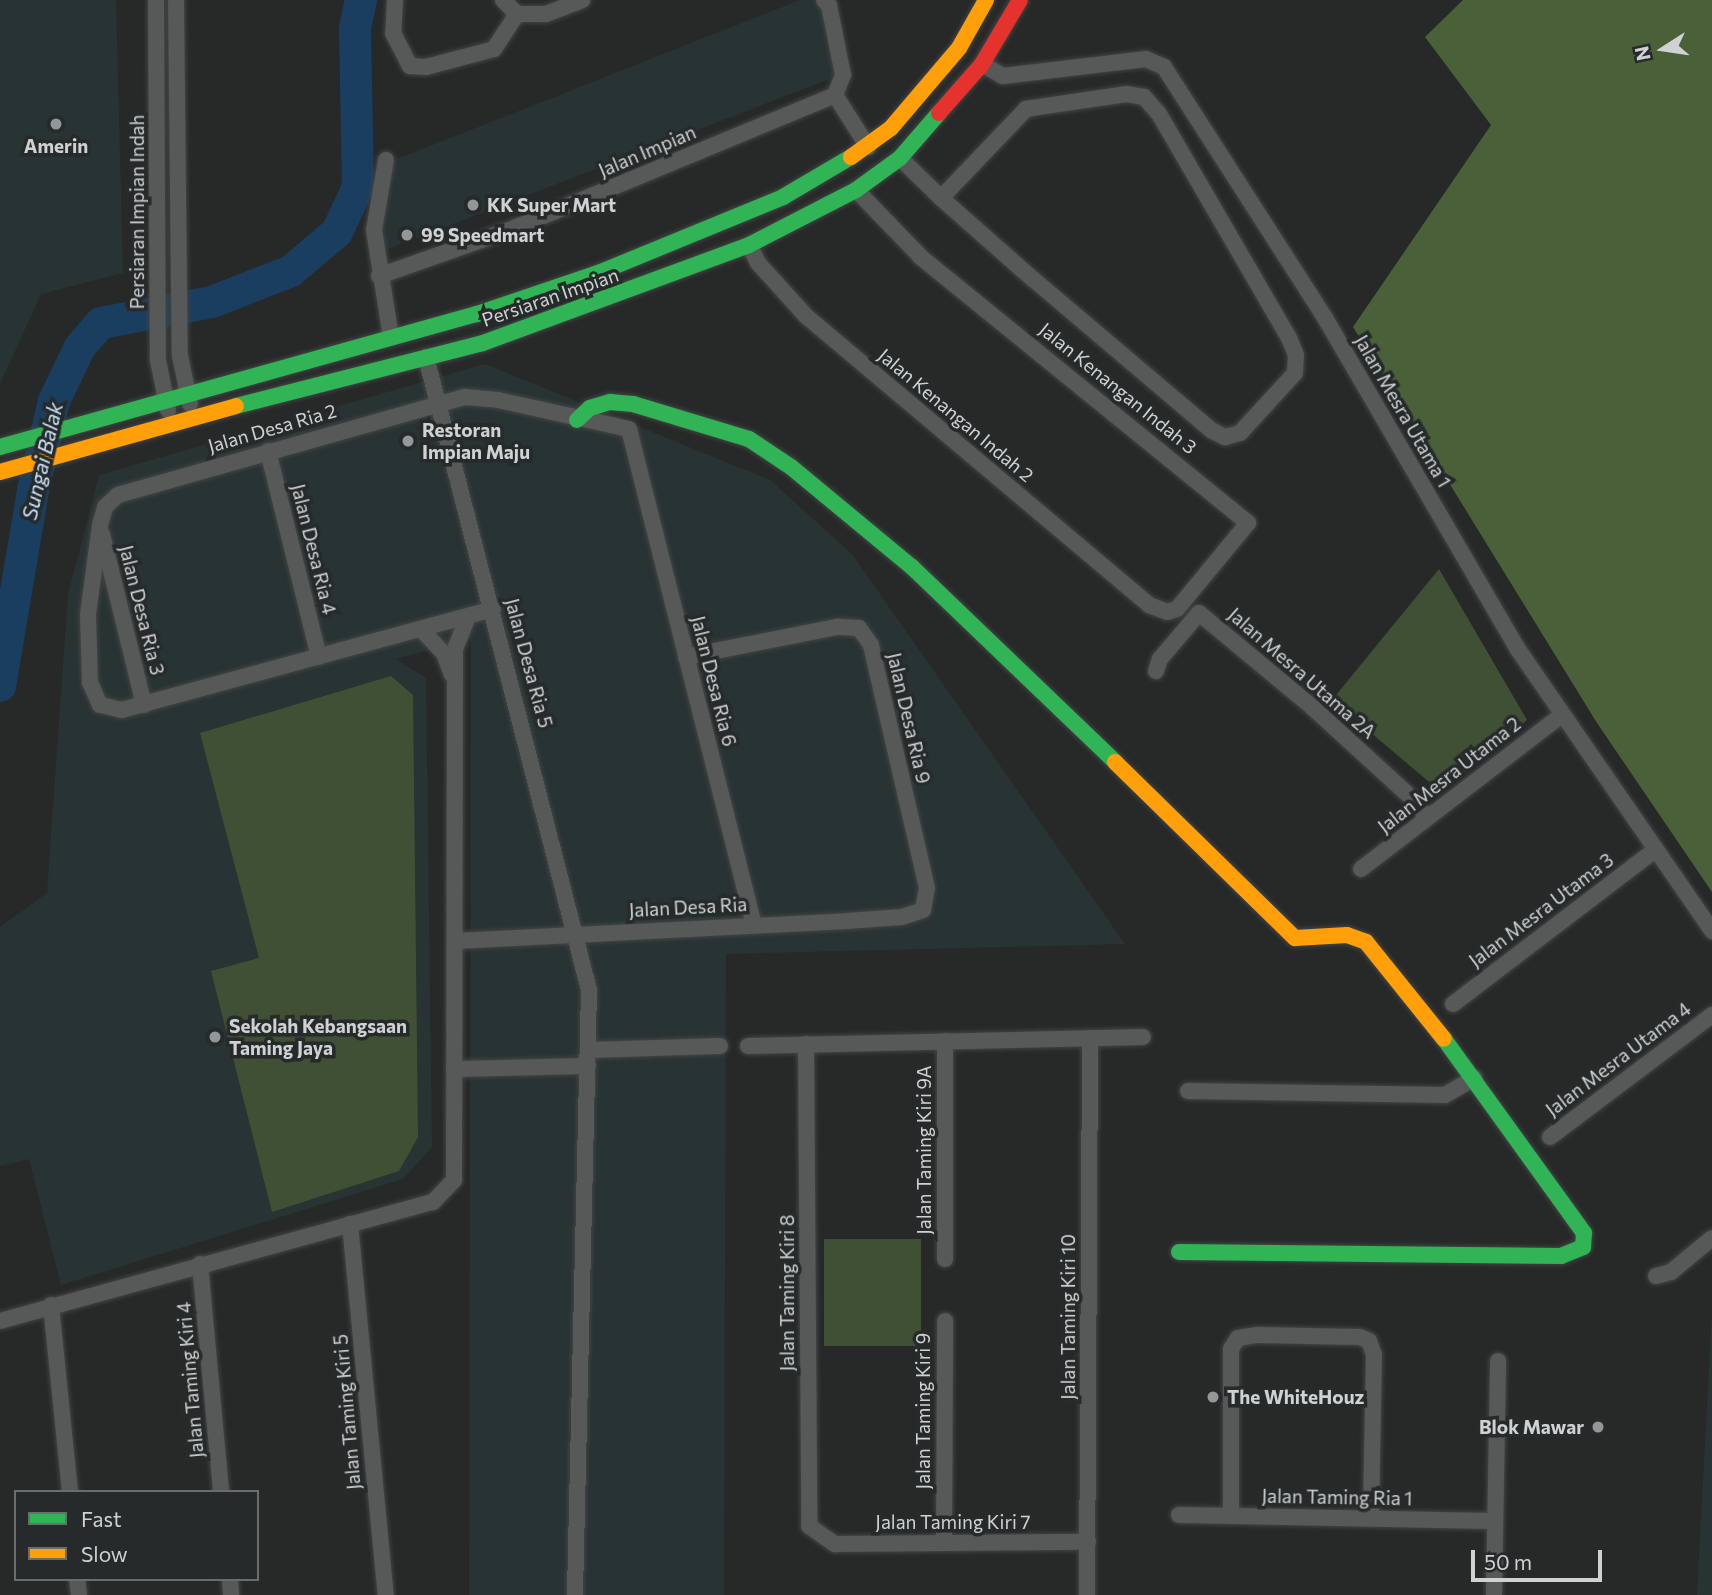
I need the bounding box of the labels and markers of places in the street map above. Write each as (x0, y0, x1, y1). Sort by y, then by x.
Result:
marker: Amerin (48, 116, 64, 132)
place label: Amerin (24, 135, 88, 157)
place label: KK Super Mart (487, 194, 616, 216)
marker: KK Super Mart (465, 197, 481, 213)
place label: 99 Speedmart (421, 224, 544, 246)
marker: 99 Speedmart (399, 227, 415, 243)
place label: Restoran Impian Maju (422, 419, 530, 463)
marker: Restoran Impian Maju (400, 433, 416, 449)
place label: Sekolah Kebangsaan Taming Jaya (229, 1015, 407, 1059)
marker: Sekolah Kebangsaan Taming Jaya (207, 1029, 223, 1045)
place label: The WhiteHouz (1227, 1386, 1364, 1408)
marker: The WhiteHouz (1205, 1389, 1221, 1405)
place label: Blok Mawar (1479, 1416, 1584, 1438)
marker: Blok Mawar (1590, 1419, 1606, 1435)

